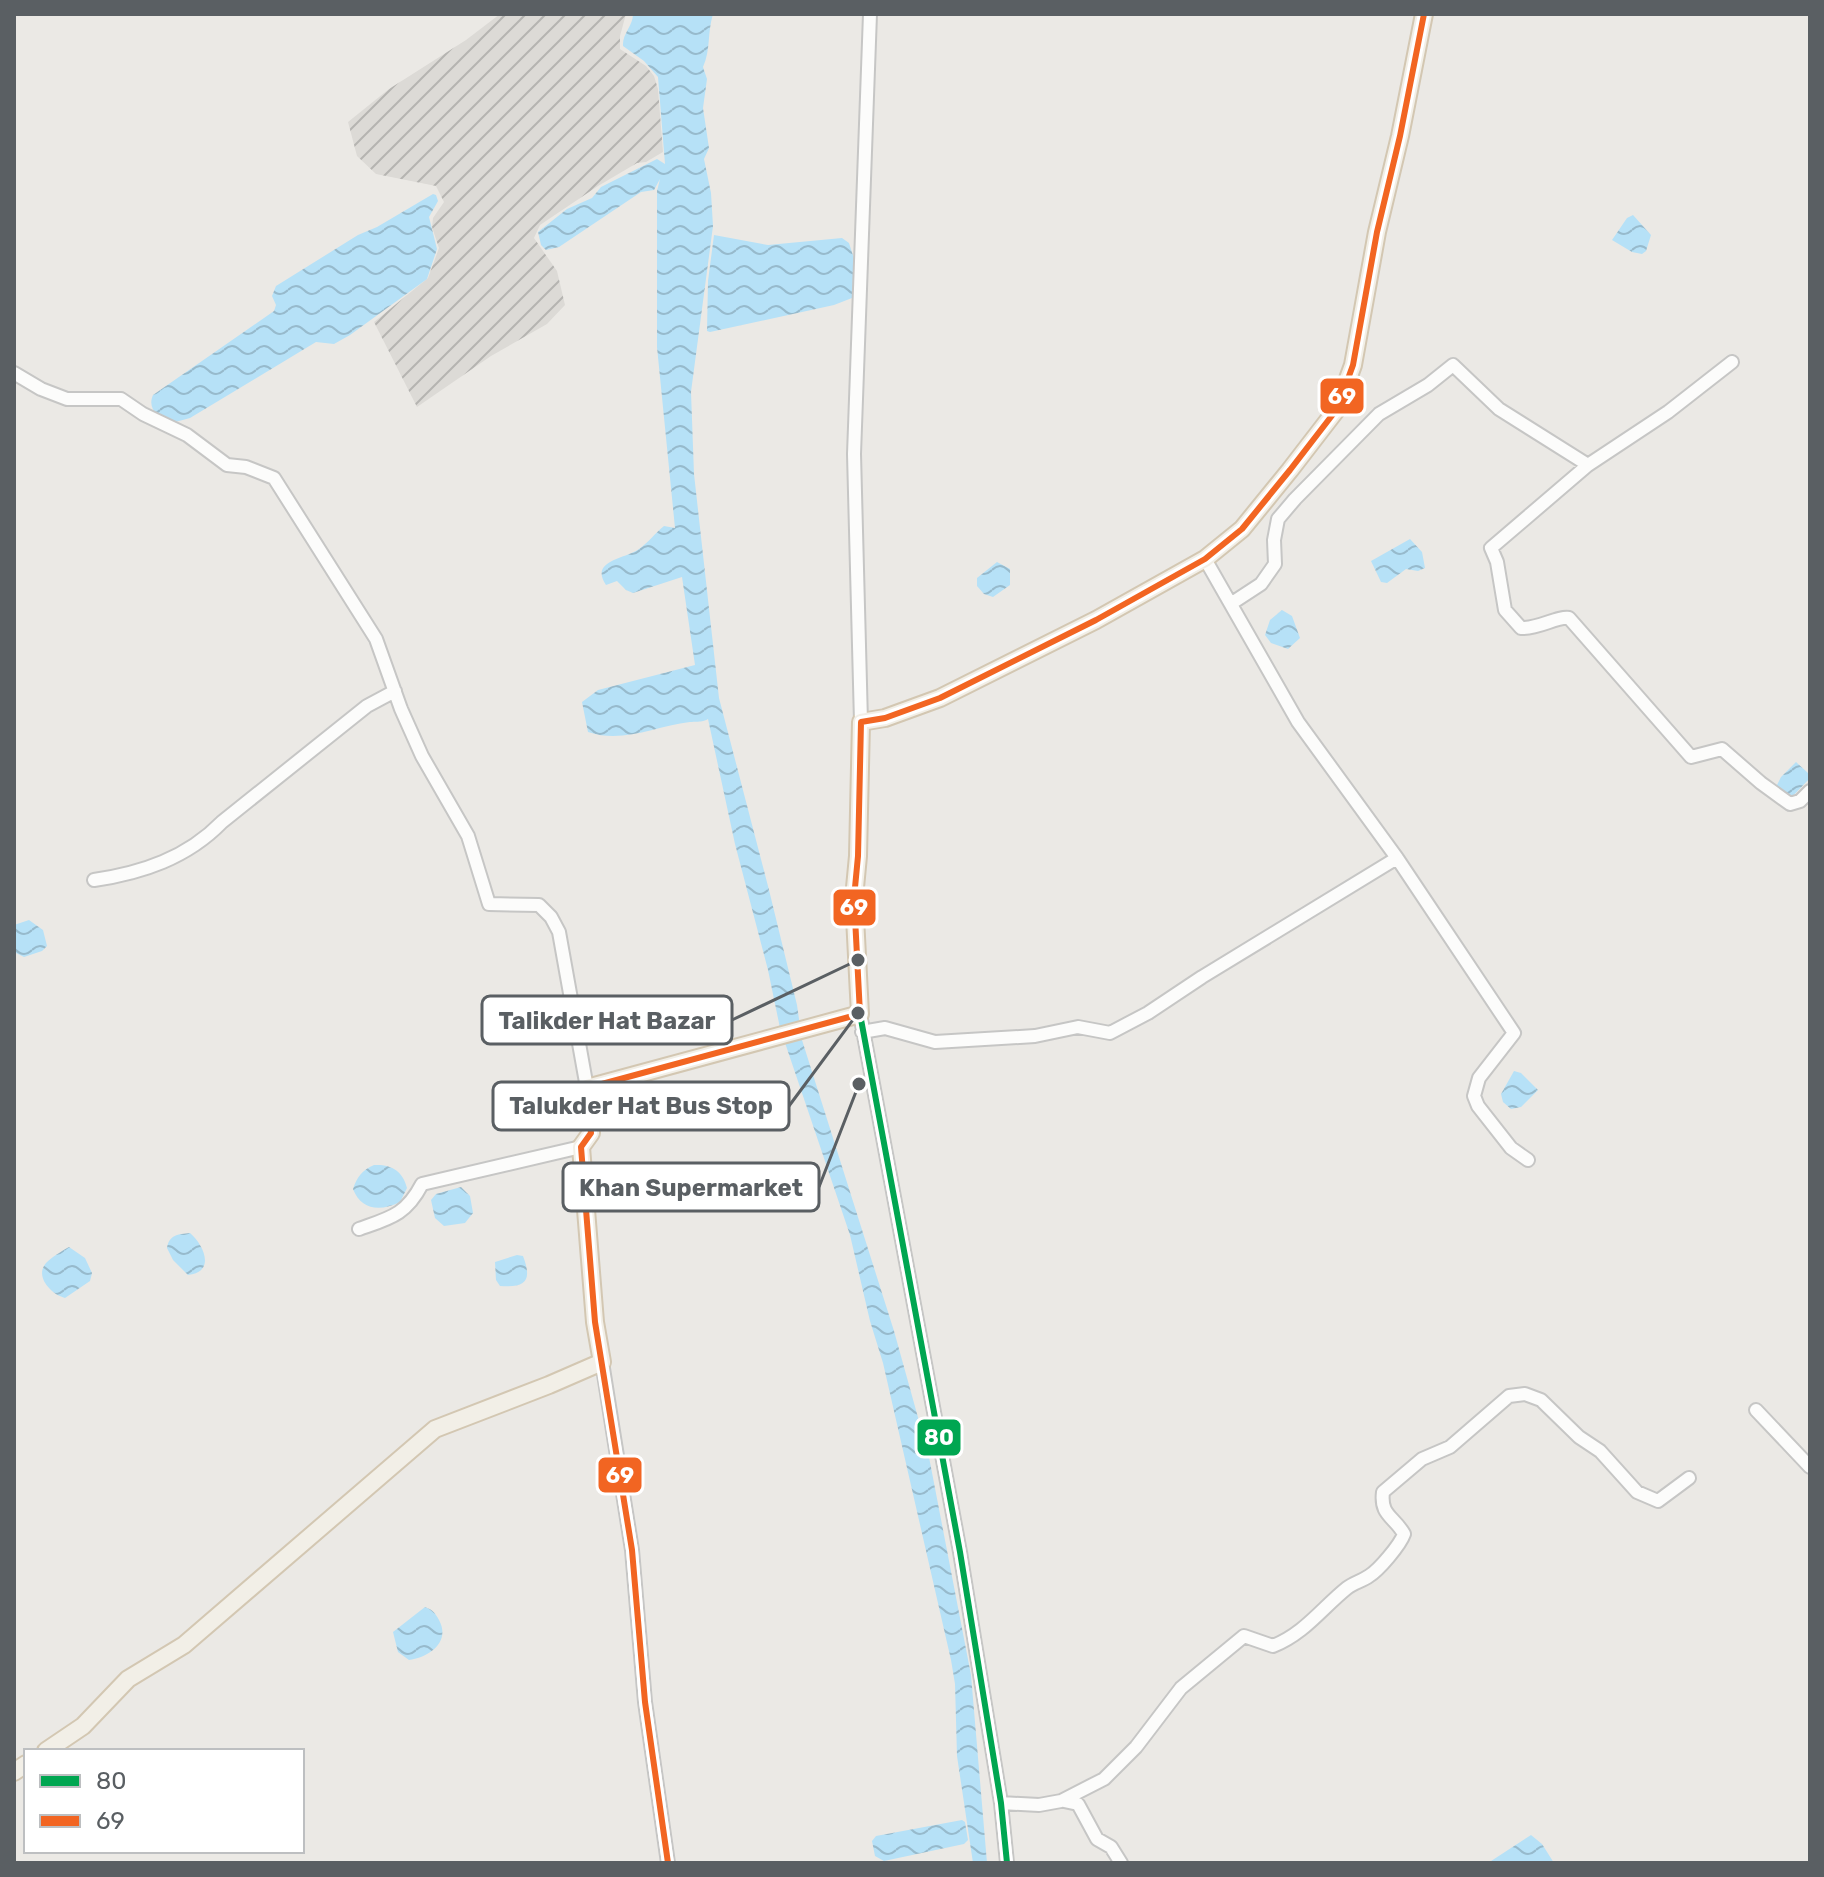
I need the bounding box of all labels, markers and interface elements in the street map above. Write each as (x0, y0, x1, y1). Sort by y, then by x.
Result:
line badge: 69 (1319, 377, 1365, 415)
text: 69 (1328, 383, 1356, 410)
line badge: 69 (832, 888, 877, 927)
text: 69 (840, 894, 868, 921)
callout: Talikder Hat Bazar (482, 996, 732, 1044)
text: Talikder Hat Bazar (499, 1007, 716, 1035)
callout: Talukder Hat Bus Stop (493, 1082, 789, 1130)
text: Talukder Hat Bus Stop (509, 1092, 773, 1120)
callout: Khan Supermarket (563, 1163, 819, 1211)
text: Khan Supermarket (579, 1174, 803, 1202)
line badge: 80 (916, 1418, 962, 1457)
text: 80 (924, 1424, 954, 1451)
line badge: 69 (597, 1456, 643, 1494)
text: 69 (606, 1462, 634, 1489)
legend (24, 1749, 304, 1853)
text: 80 (96, 1767, 127, 1795)
text: 69 (96, 1807, 125, 1835)

